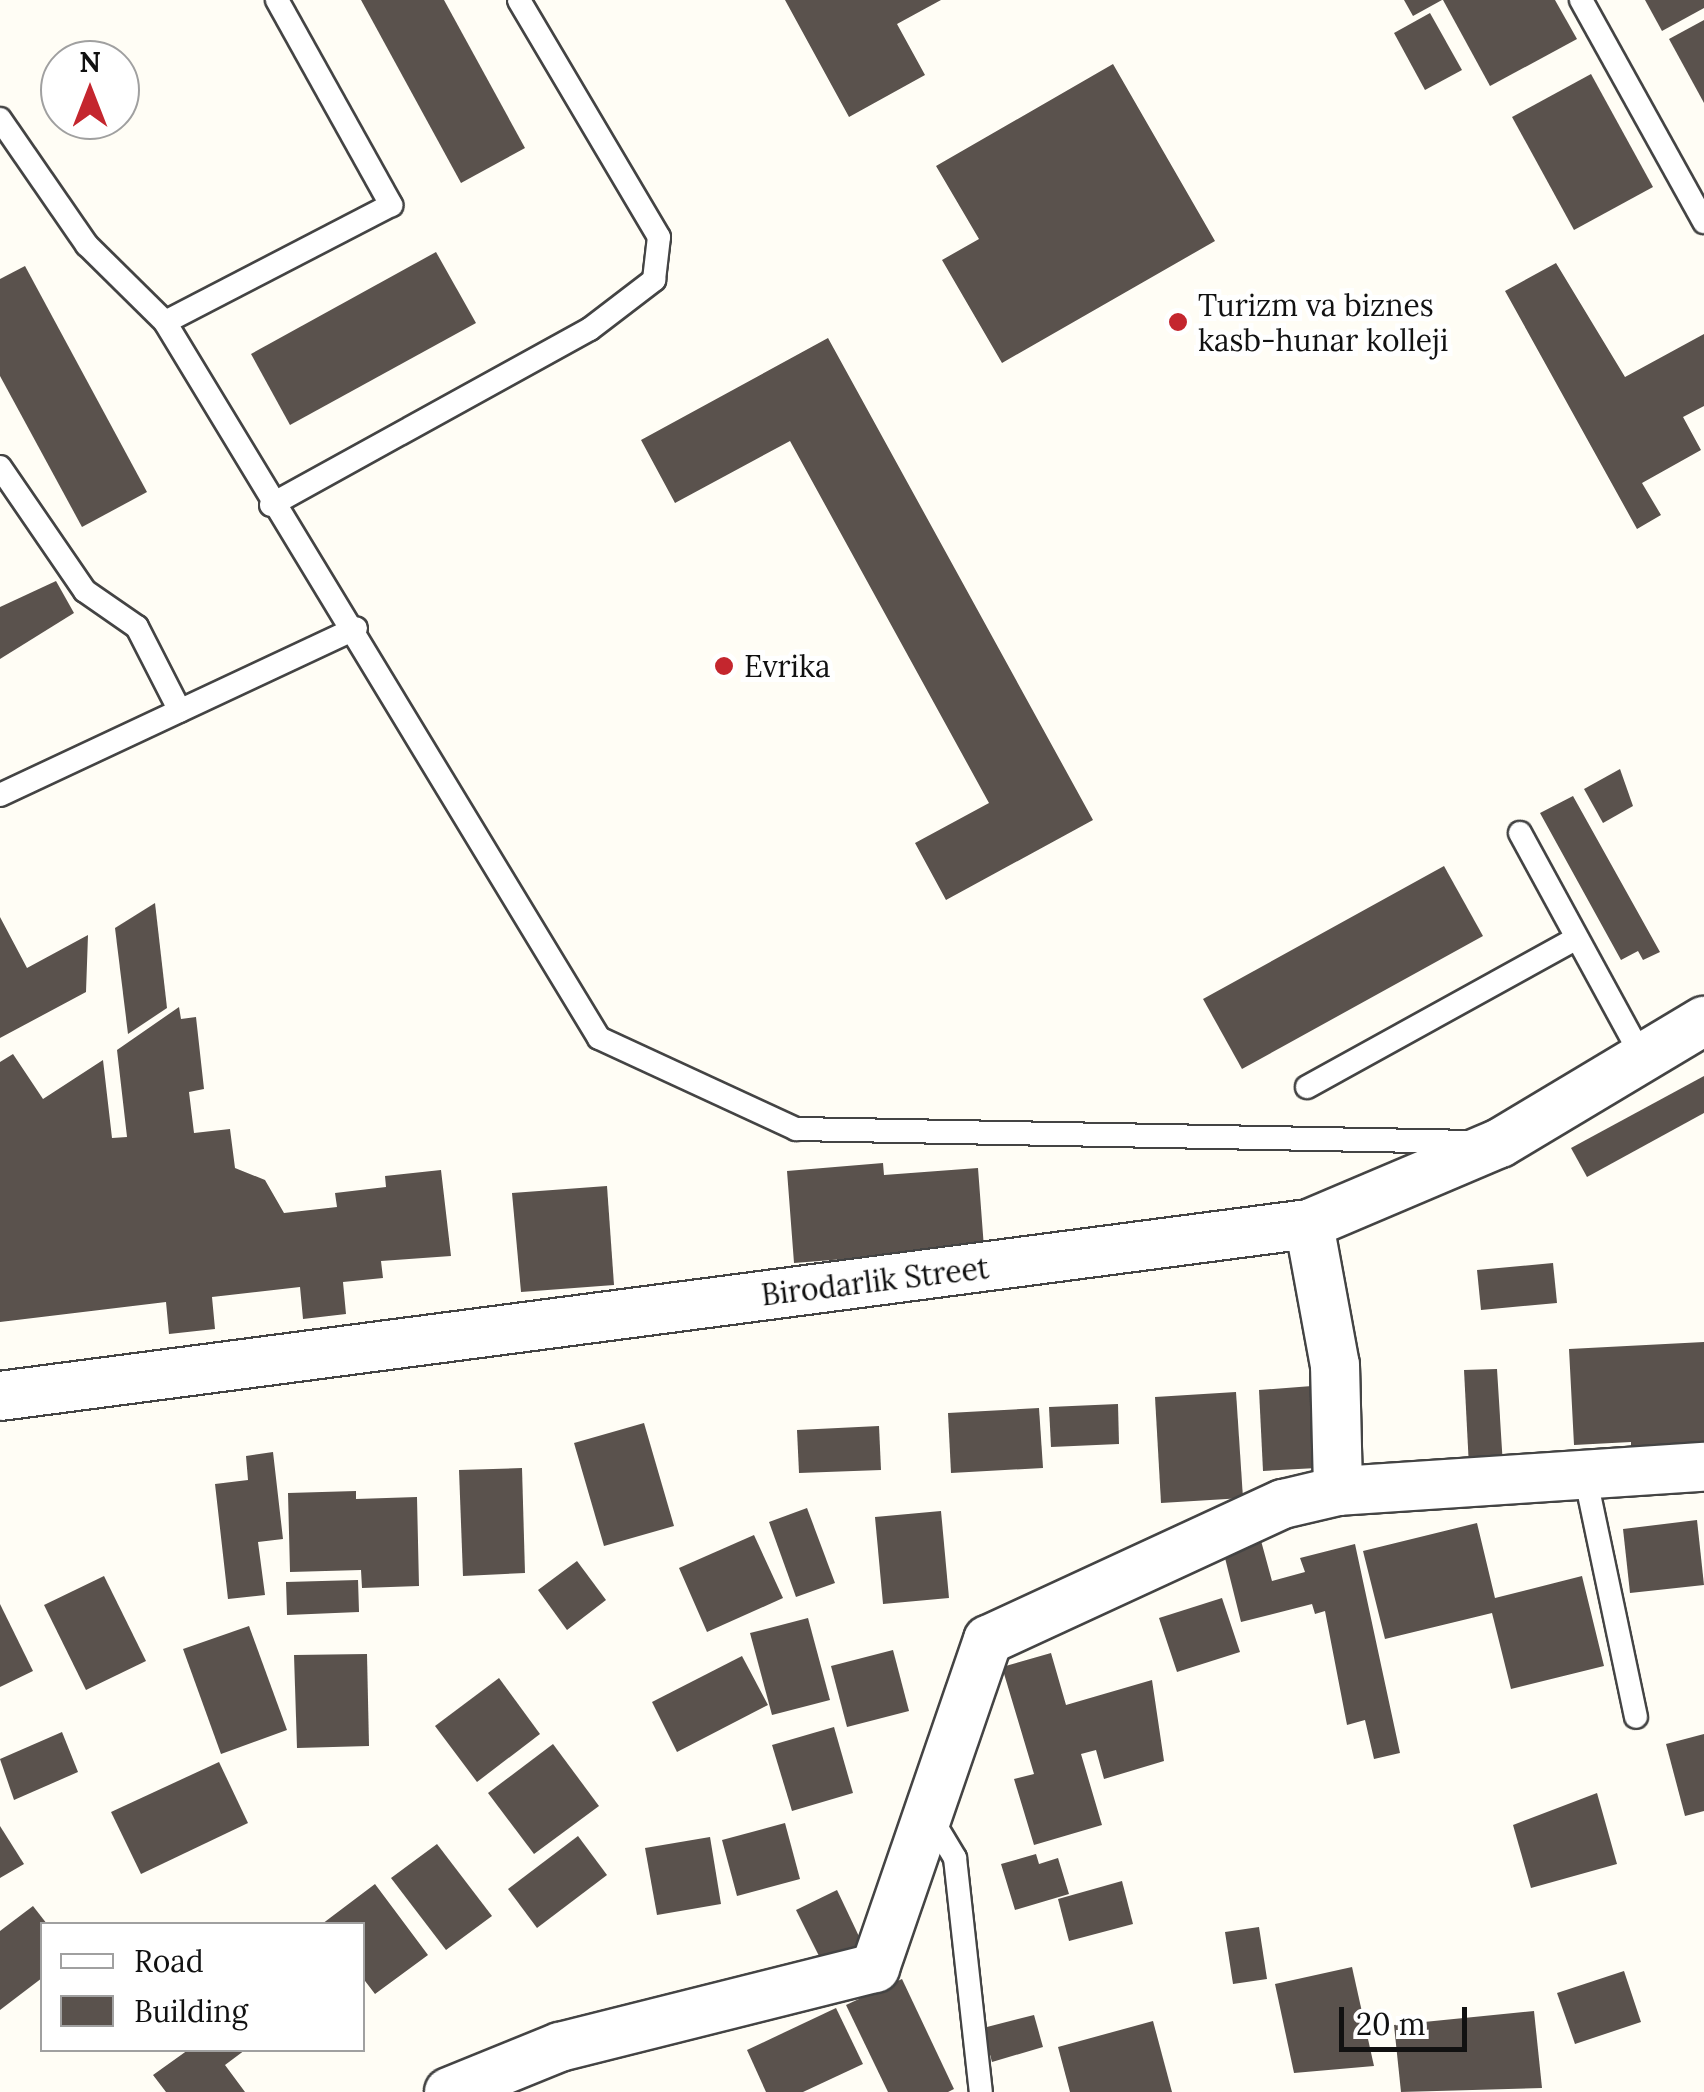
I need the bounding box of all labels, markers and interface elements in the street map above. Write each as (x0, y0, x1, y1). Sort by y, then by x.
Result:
north arrow (40, 40, 140, 140)
text: N (79, 44, 101, 80)
place label: Turizm va biznes kasb-hunar kolleji (1198, 287, 1448, 358)
marker: Turizm va biznes kasb-hunar kolleji (1167, 311, 1189, 333)
place label: Evrika (744, 648, 831, 684)
marker: Evrika (713, 655, 735, 677)
street label: Birodarlik Street (759, 1249, 991, 1313)
legend (40, 1922, 365, 2052)
text: Road (134, 1942, 204, 1980)
scale bar (1344, 1987, 1472, 2049)
text: Building (134, 1992, 248, 2030)
text: 20 m (1356, 2005, 1425, 2043)

